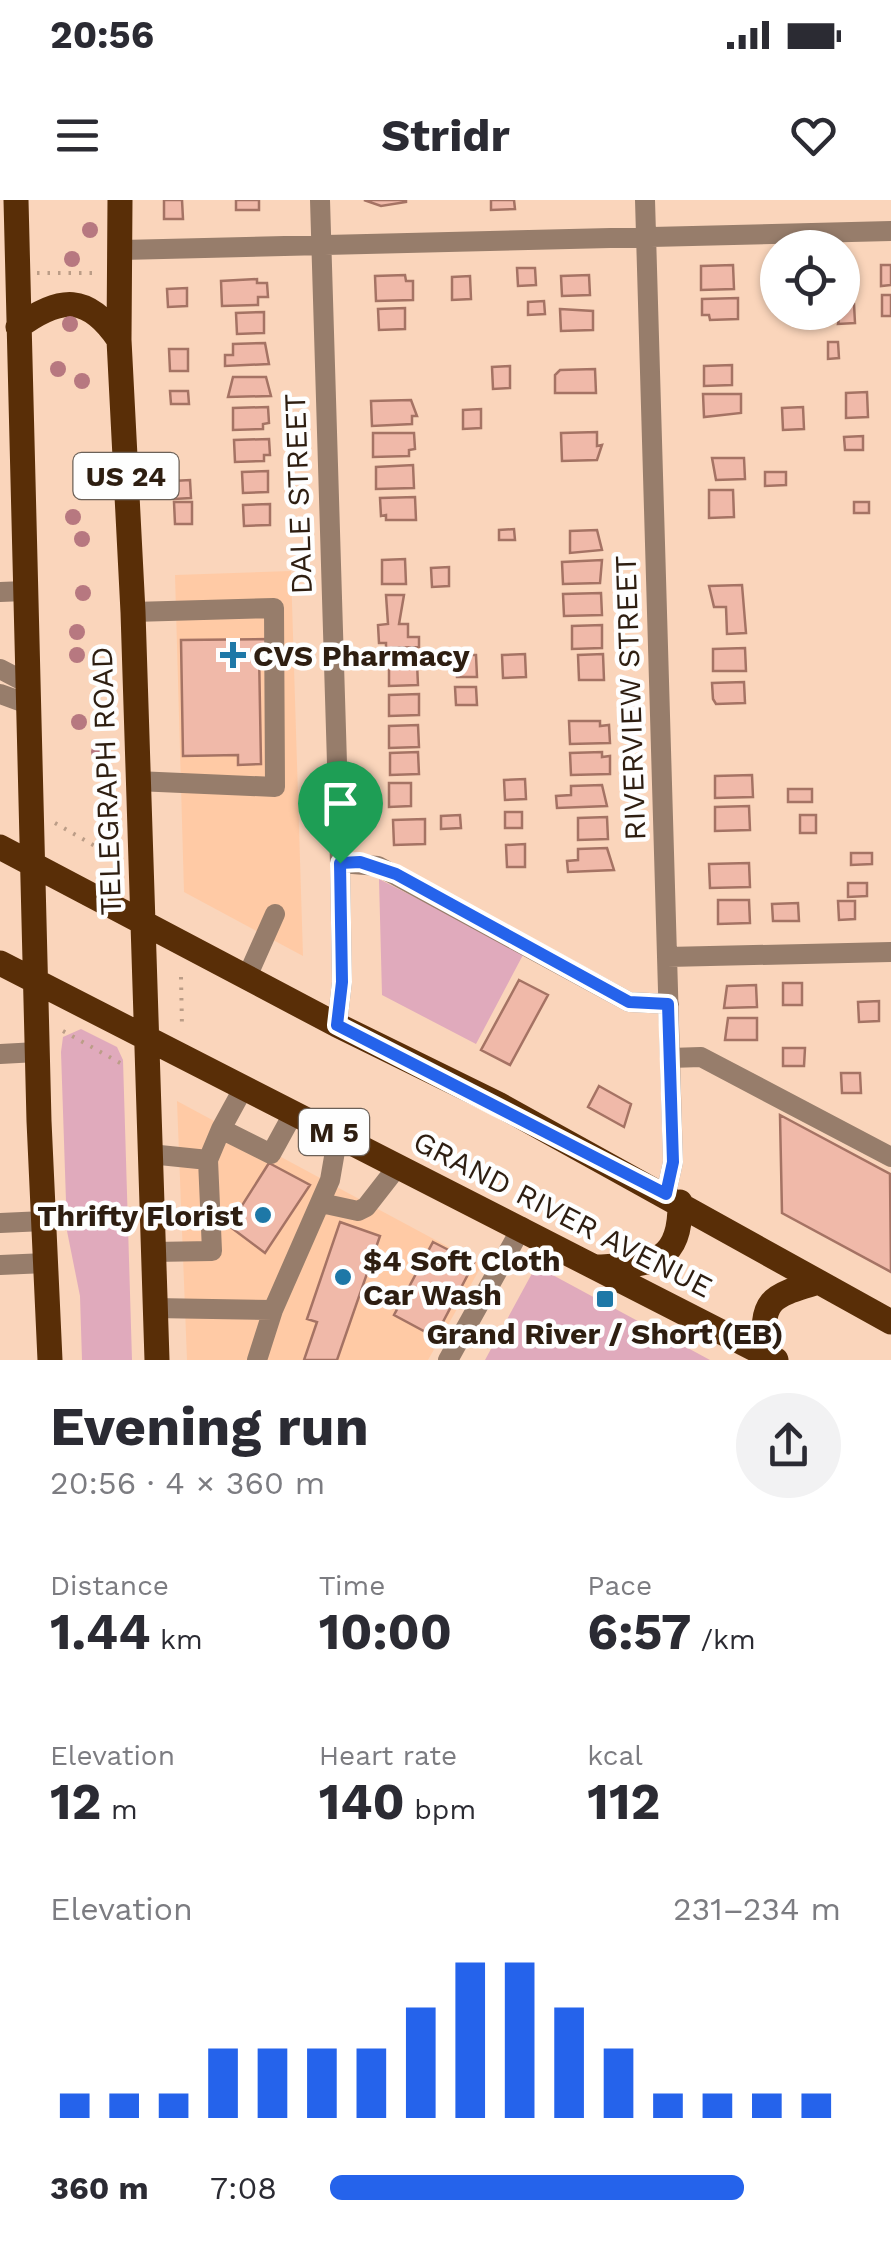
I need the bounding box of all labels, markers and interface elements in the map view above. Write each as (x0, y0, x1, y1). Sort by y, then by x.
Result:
text: 20:56 (50, 13, 154, 57)
icon: menu (50, 108, 105, 163)
icon: heart (786, 108, 841, 163)
text: Stridr (381, 109, 510, 162)
map controls (760, 230, 860, 330)
button: locate (760, 230, 860, 330)
street label: DALE STREET (277, 393, 319, 595)
road number: US 24 (74, 453, 178, 499)
street label: RIVERVIEW STREET (608, 555, 652, 841)
place label: CVS Pharmacy (253, 638, 470, 673)
marker: CVS Pharmacy (222, 644, 244, 666)
street label: TELEGRAPH ROAD (84, 646, 128, 916)
pin (298, 761, 383, 864)
icon: arrive (313, 776, 368, 831)
road number: M 5 (299, 1109, 369, 1155)
street label: GRAND RIVER AVENUE (408, 1123, 718, 1305)
place label: Thrifty Florist (37, 1198, 243, 1233)
marker: Thrifty Florist (252, 1204, 274, 1226)
place label: $4 Soft Cloth Car Wash (363, 1243, 561, 1312)
marker: $4 Soft Cloth Car Wash (332, 1266, 354, 1288)
marker: Grand River / Short (EB) (594, 1288, 616, 1310)
place label: Grand River / Short (EB) (426, 1316, 784, 1351)
button: share (736, 1393, 841, 1498)
text: Evening run (50, 1394, 369, 1458)
text: 20:56 · 4 × 360 m (50, 1464, 325, 1502)
text: Distance (50, 1569, 169, 1602)
text: Time (319, 1569, 385, 1602)
text: Pace (587, 1569, 652, 1602)
text: 1.44 (50, 1602, 150, 1661)
text: 10:00 (319, 1602, 452, 1661)
text: 6:57 (587, 1602, 691, 1661)
text: km (150, 1623, 203, 1656)
text: /km (691, 1623, 756, 1656)
text: Elevation (50, 1739, 175, 1772)
text: Heart rate (319, 1739, 457, 1772)
text: kcal (587, 1739, 643, 1772)
text: 12 (50, 1772, 101, 1831)
text: 140 (319, 1772, 405, 1831)
text: 112 (587, 1772, 660, 1831)
text: m (101, 1793, 138, 1826)
text: bpm (405, 1793, 476, 1826)
text: Elevation (50, 1890, 193, 1928)
text: 231–234 m (673, 1890, 841, 1928)
text: 360 m (50, 2169, 149, 2207)
text: 7:08 (210, 2169, 277, 2207)

